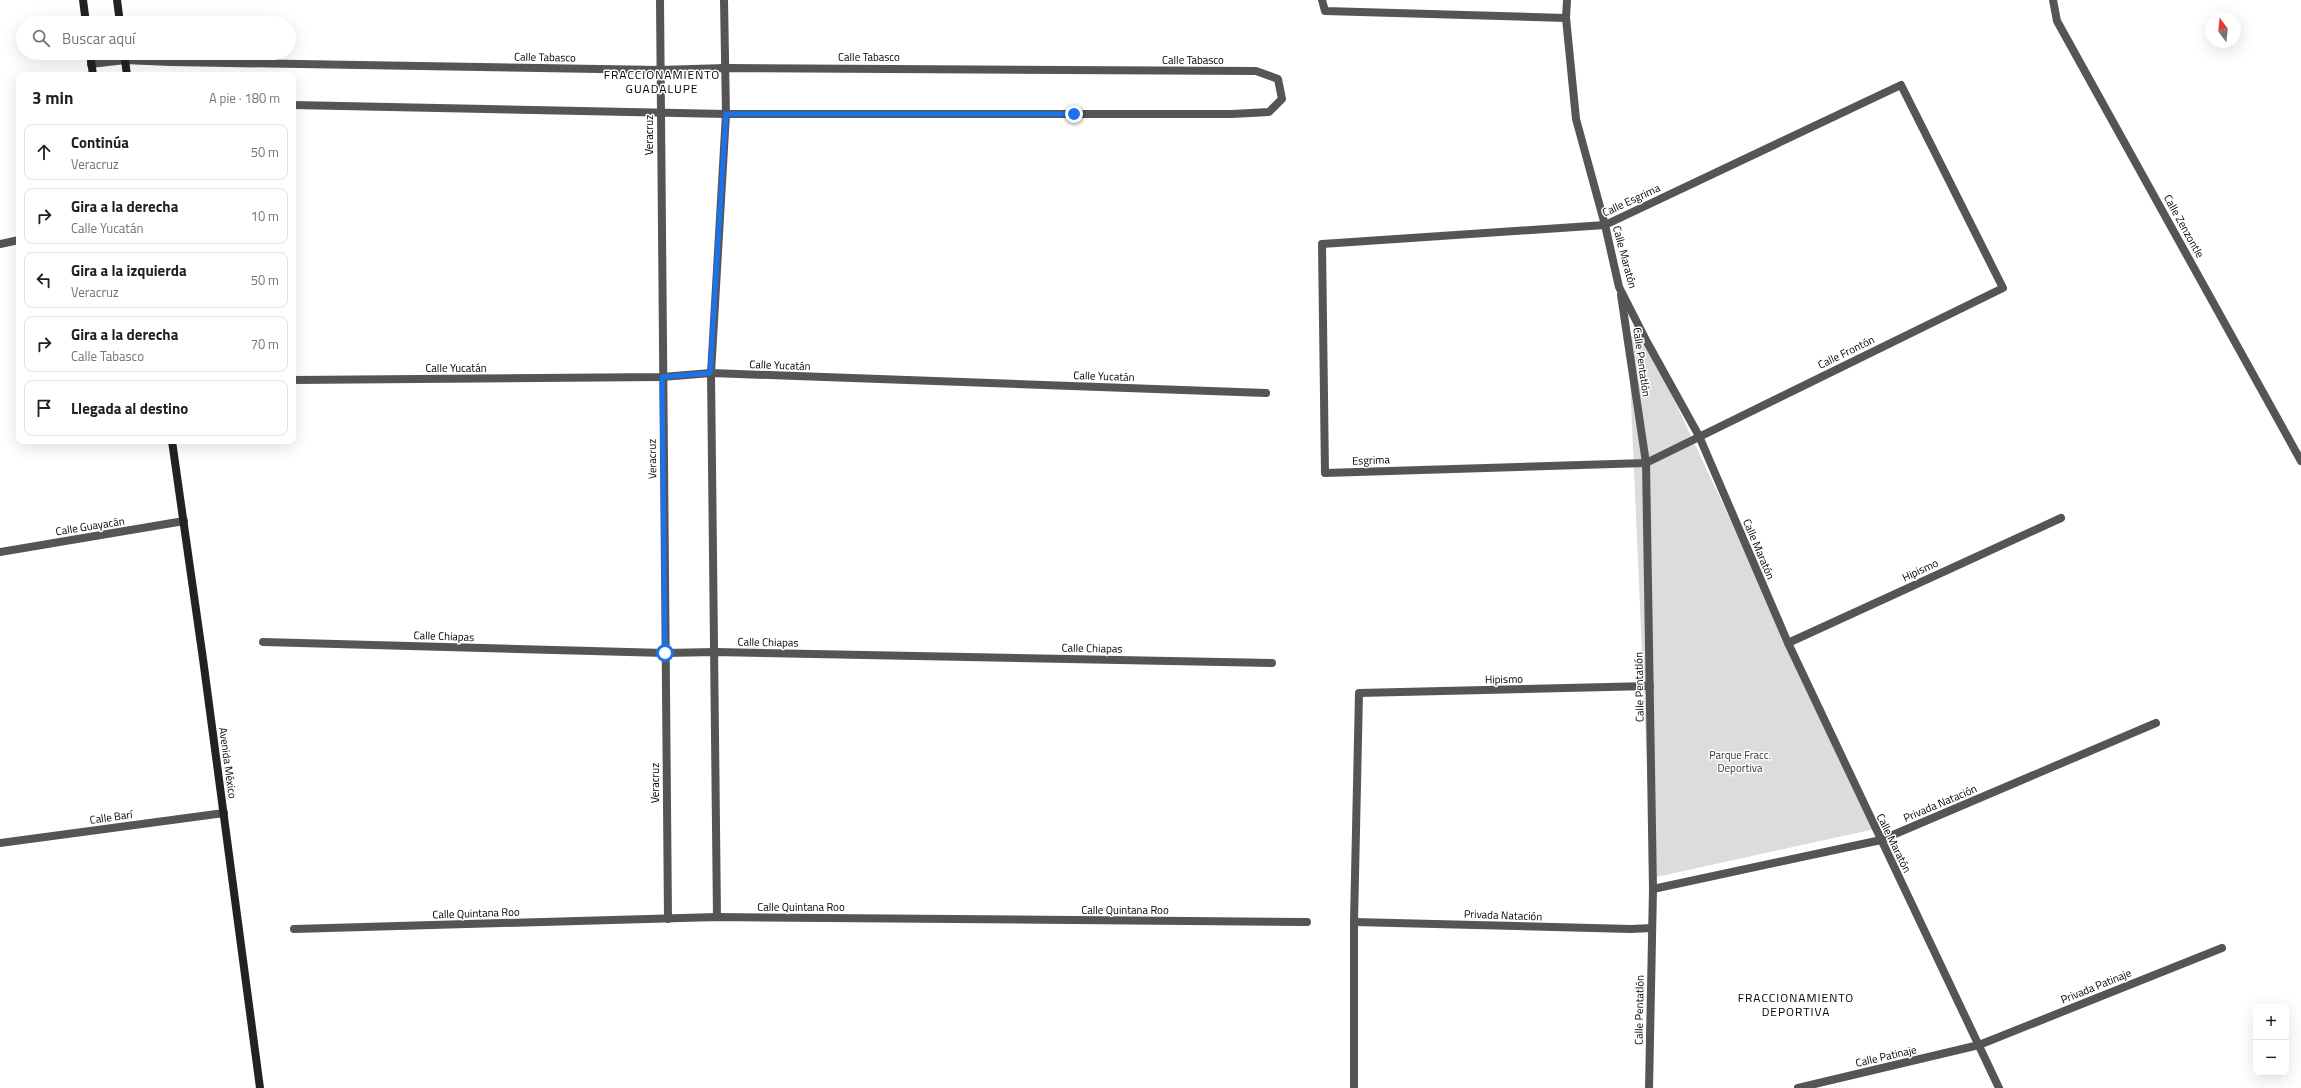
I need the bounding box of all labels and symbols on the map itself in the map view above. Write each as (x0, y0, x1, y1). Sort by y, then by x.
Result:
north arrow (2205, 12, 2241, 48)
street label: Calle Tabasco (514, 48, 576, 66)
street label: Calle Tabasco (838, 49, 900, 65)
street label: Calle Tabasco (1162, 52, 1224, 68)
district label: FRACCIONAMIENTO GUADALUPE (604, 65, 720, 98)
route end (1065, 105, 1083, 123)
street label: Veracruz (641, 115, 657, 155)
street label: Calle Esgrima (1599, 179, 1663, 220)
street label: Calle Zenzontle (2160, 191, 2208, 261)
street label: Calle Maratón (1609, 224, 1641, 290)
street label: Calle Pentatlón (1629, 326, 1655, 398)
street label: Calle Frontón (1815, 331, 1877, 373)
street label: Calle Yucatán (749, 356, 811, 374)
street label: Calle Yucatán (425, 360, 487, 376)
street label: Calle Yucatán (1073, 367, 1135, 385)
street label: Veracruz (644, 439, 660, 479)
street label: Esgrima (1352, 451, 1391, 469)
street label: Calle Guayacán (54, 513, 126, 539)
street label: Calle Maratón (1739, 516, 1779, 582)
street label: Hipismo (1899, 555, 1941, 585)
street label: Calle Chiapas (413, 627, 475, 645)
street label: Calle Chiapas (737, 633, 799, 651)
street label: Calle Chiapas (1061, 639, 1123, 657)
route start (656, 644, 674, 662)
street label: Calle Pentatlón (1630, 652, 1648, 722)
street label: Hipismo (1485, 671, 1523, 687)
street label: Avenida México (215, 726, 241, 800)
park label: Parque Fracc. Deportiva (1709, 747, 1771, 776)
street label: Veracruz (647, 763, 663, 803)
street label: Privada Natación (1901, 780, 1979, 826)
street label: Calle Barí (89, 806, 135, 828)
street label: Calle Maratón (1873, 811, 1915, 875)
street label: Calle Quintana Roo (757, 899, 845, 915)
street label: Calle Quintana Roo (1081, 902, 1169, 918)
street label: Calle Quintana Roo (432, 903, 520, 923)
street label: Privada Natación (1464, 906, 1543, 924)
street label: Privada Patinaje (2058, 964, 2134, 1007)
street label: Calle Pentatlón (1630, 975, 1648, 1045)
district label: FRACCIONAMIENTO DEPORTIVA (1738, 988, 1854, 1021)
street label: Calle Patinaje (1854, 1041, 1919, 1071)

